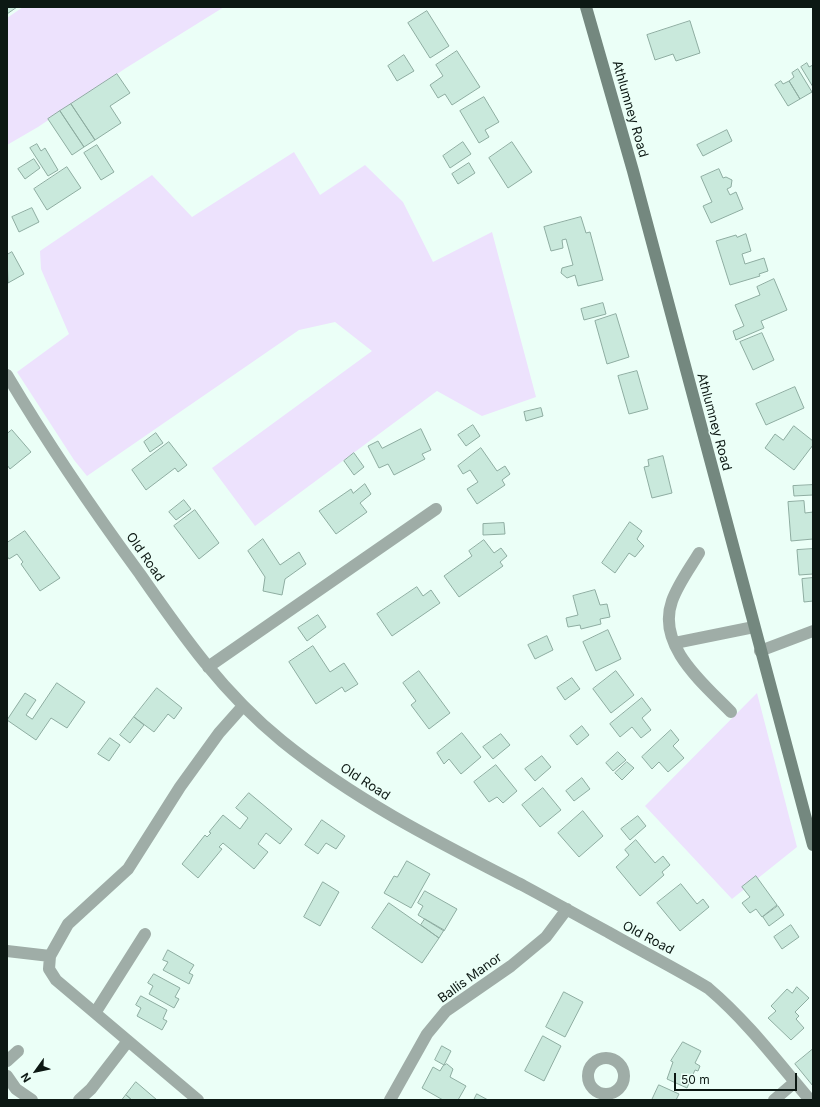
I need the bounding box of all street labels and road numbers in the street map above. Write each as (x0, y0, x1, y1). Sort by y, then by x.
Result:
street label: Athlumney Road (609, 59, 651, 159)
street label: Athlumney Road (693, 372, 735, 472)
street label: Old Road (123, 530, 167, 584)
street label: Old Road (337, 760, 393, 804)
street label: Old Road (620, 918, 676, 958)
street label: Ballis Manor (435, 950, 505, 1006)

